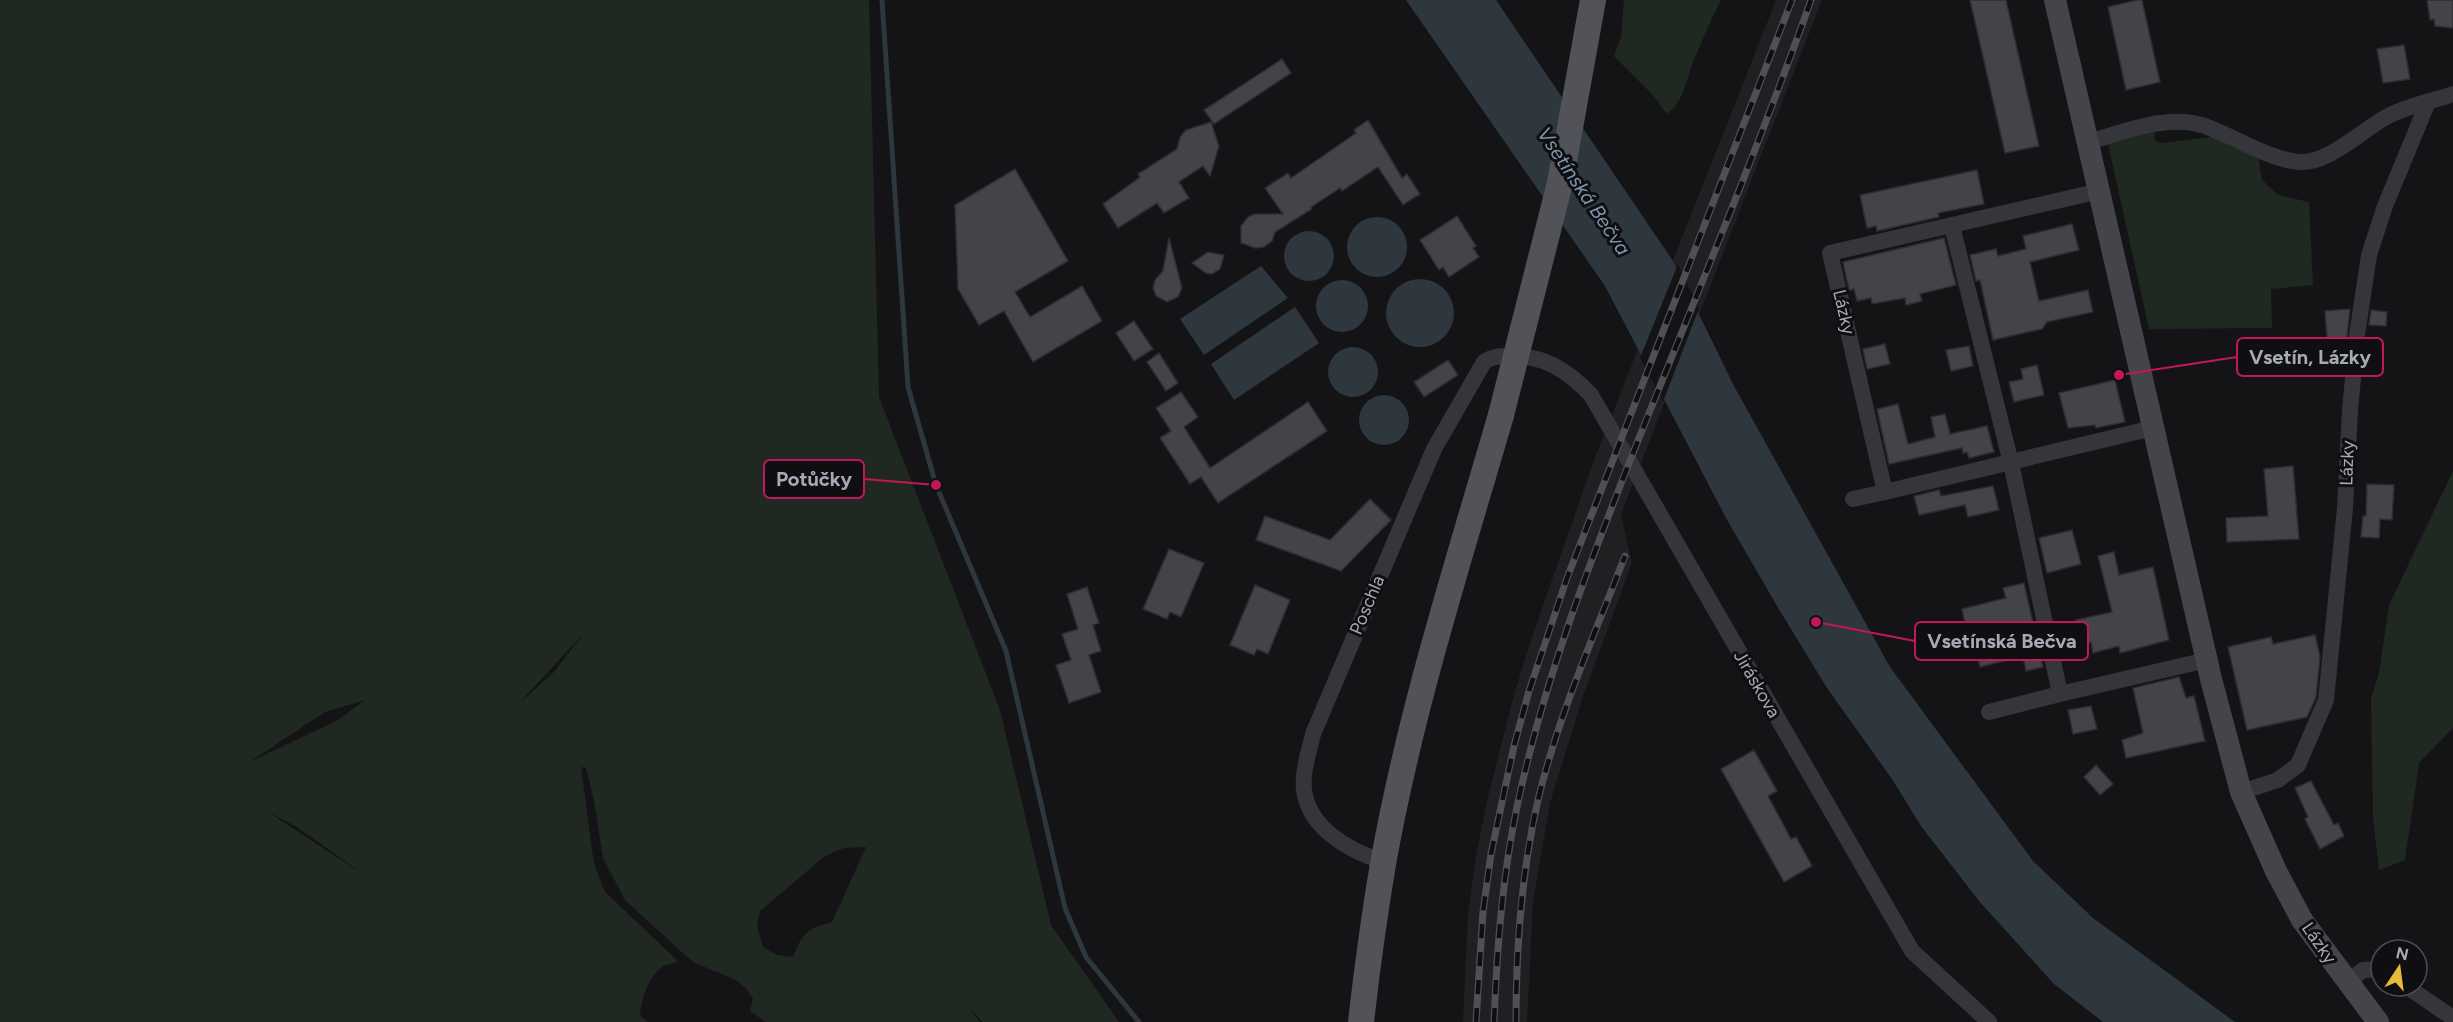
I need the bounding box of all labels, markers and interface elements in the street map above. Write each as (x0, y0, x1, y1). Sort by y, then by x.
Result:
water label: Vsetínská Bečva (1532, 123, 1636, 260)
street label: Lázky (1828, 287, 1860, 337)
callout: Vsetín, Lázky (2237, 338, 2383, 376)
text: Vsetín, Lázky (2249, 345, 2372, 369)
street label: Lázky (2335, 439, 2359, 486)
callout: Potůčky (764, 460, 864, 498)
text: Potůčky (776, 467, 853, 491)
street label: Poschla (1345, 572, 1389, 638)
callout: Vsetínská Bečva (1915, 622, 2088, 660)
text: Vsetínská Bečva (1927, 629, 2077, 653)
street label: Jiráskova (1729, 646, 1785, 722)
street label: Lázky (2297, 918, 2341, 968)
north arrow (2369, 938, 2429, 998)
text: N (2394, 943, 2410, 965)

